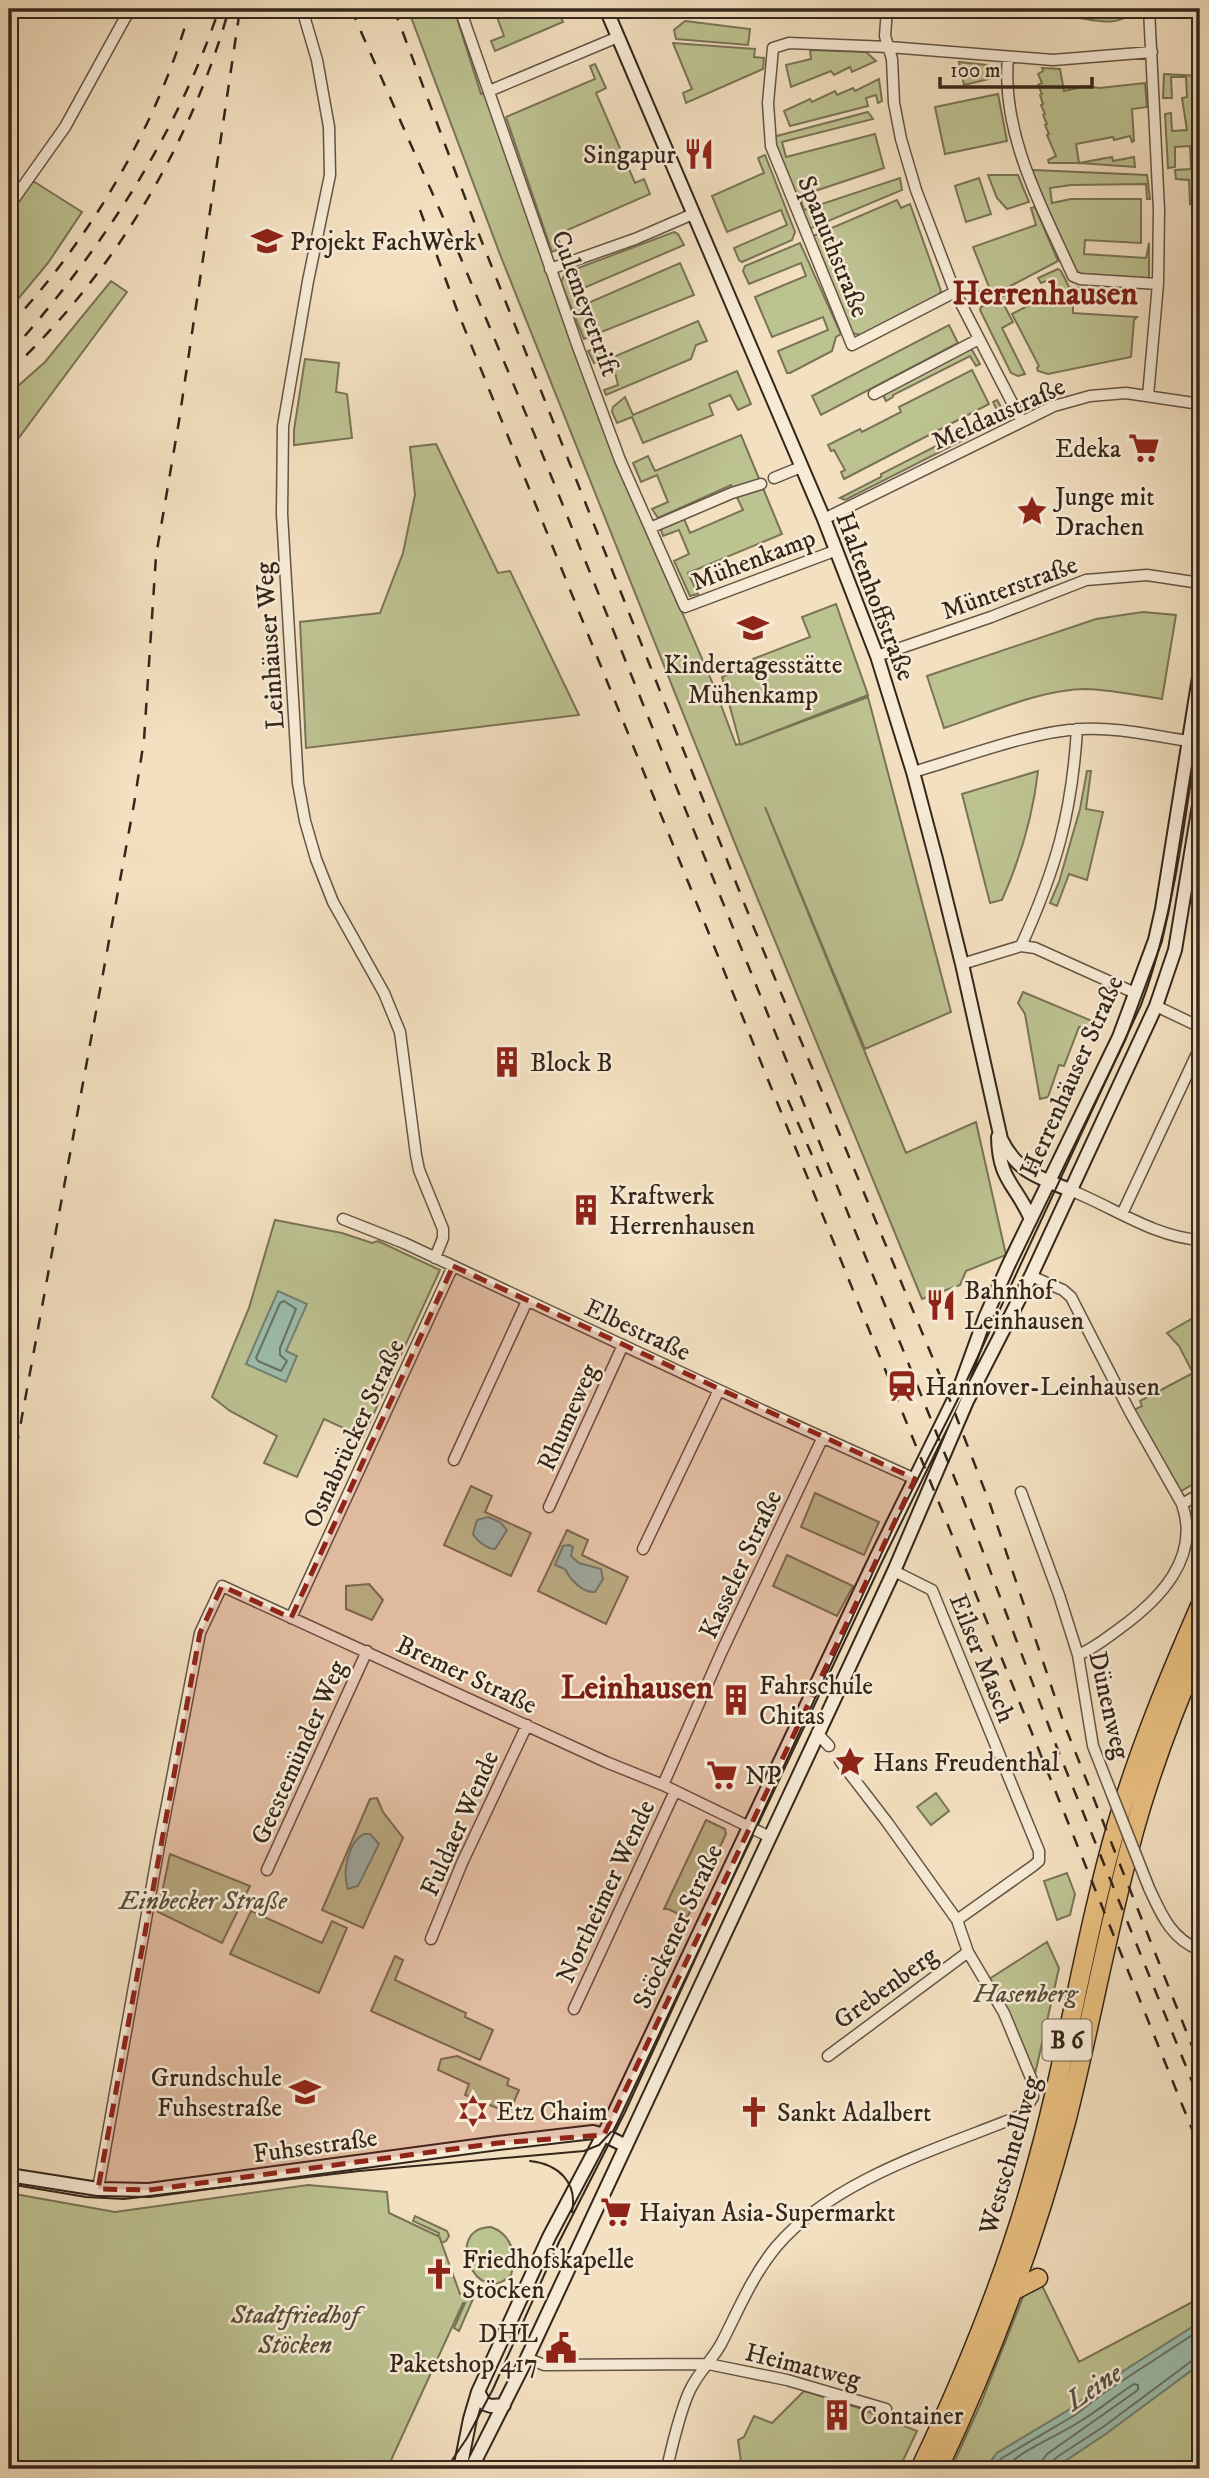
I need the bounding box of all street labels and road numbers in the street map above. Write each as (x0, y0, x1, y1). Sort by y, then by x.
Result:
street label: Spanuthstraße (789, 171, 876, 322)
street label: Culemeyertrift (543, 226, 626, 381)
street label: Meldaustraße (927, 370, 1071, 458)
street label: Haltenhoffstraße (827, 507, 922, 686)
street label: Mühenkamp (687, 522, 820, 599)
street label: Münterstraße (937, 549, 1082, 628)
street label: Leinhäuser Weg (248, 561, 293, 731)
street label: Herrenhäuser Straße (1013, 971, 1132, 1182)
street label: Elbestraße (579, 1291, 696, 1369)
street label: Osnabrücker Straße (296, 1334, 413, 1534)
street label: Rhumeweg (530, 1359, 607, 1476)
street label: Kasseler Straße (693, 1485, 790, 1644)
street label: Eilser Masch (941, 1589, 1023, 1728)
street label: Bremer Straße (391, 1628, 542, 1722)
street label: Dünenweg (1080, 1648, 1137, 1763)
street label: Geestemünder Weg (244, 1655, 355, 1850)
street label: Fuldaer Wende (414, 1746, 507, 1902)
street label: Northeimer Wende (549, 1795, 663, 1989)
street label: Stöckener Straße (626, 1839, 731, 2014)
street label: Grebenberg (827, 1939, 945, 2037)
road number: B 6 (1042, 2020, 1092, 2060)
street label: Westschnellweg (972, 2072, 1049, 2240)
street label: Fuhsestraße (251, 2121, 379, 2172)
street label: Heimatweg (741, 2336, 864, 2397)

